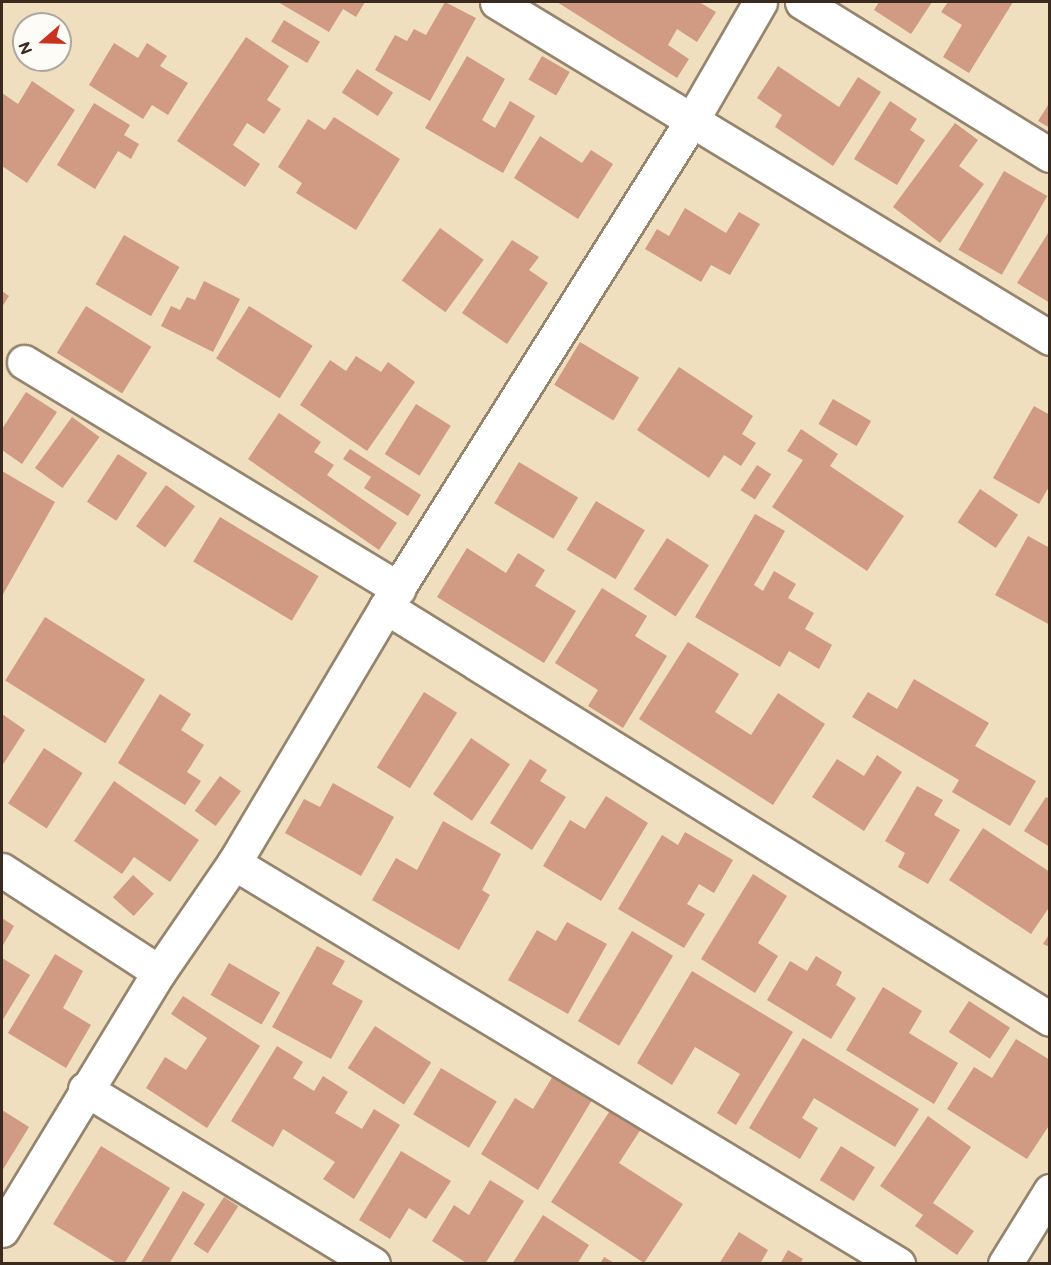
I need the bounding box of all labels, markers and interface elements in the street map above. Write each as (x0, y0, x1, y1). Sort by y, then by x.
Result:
north arrow (12, 12, 72, 72)
text: N (16, 39, 37, 57)

